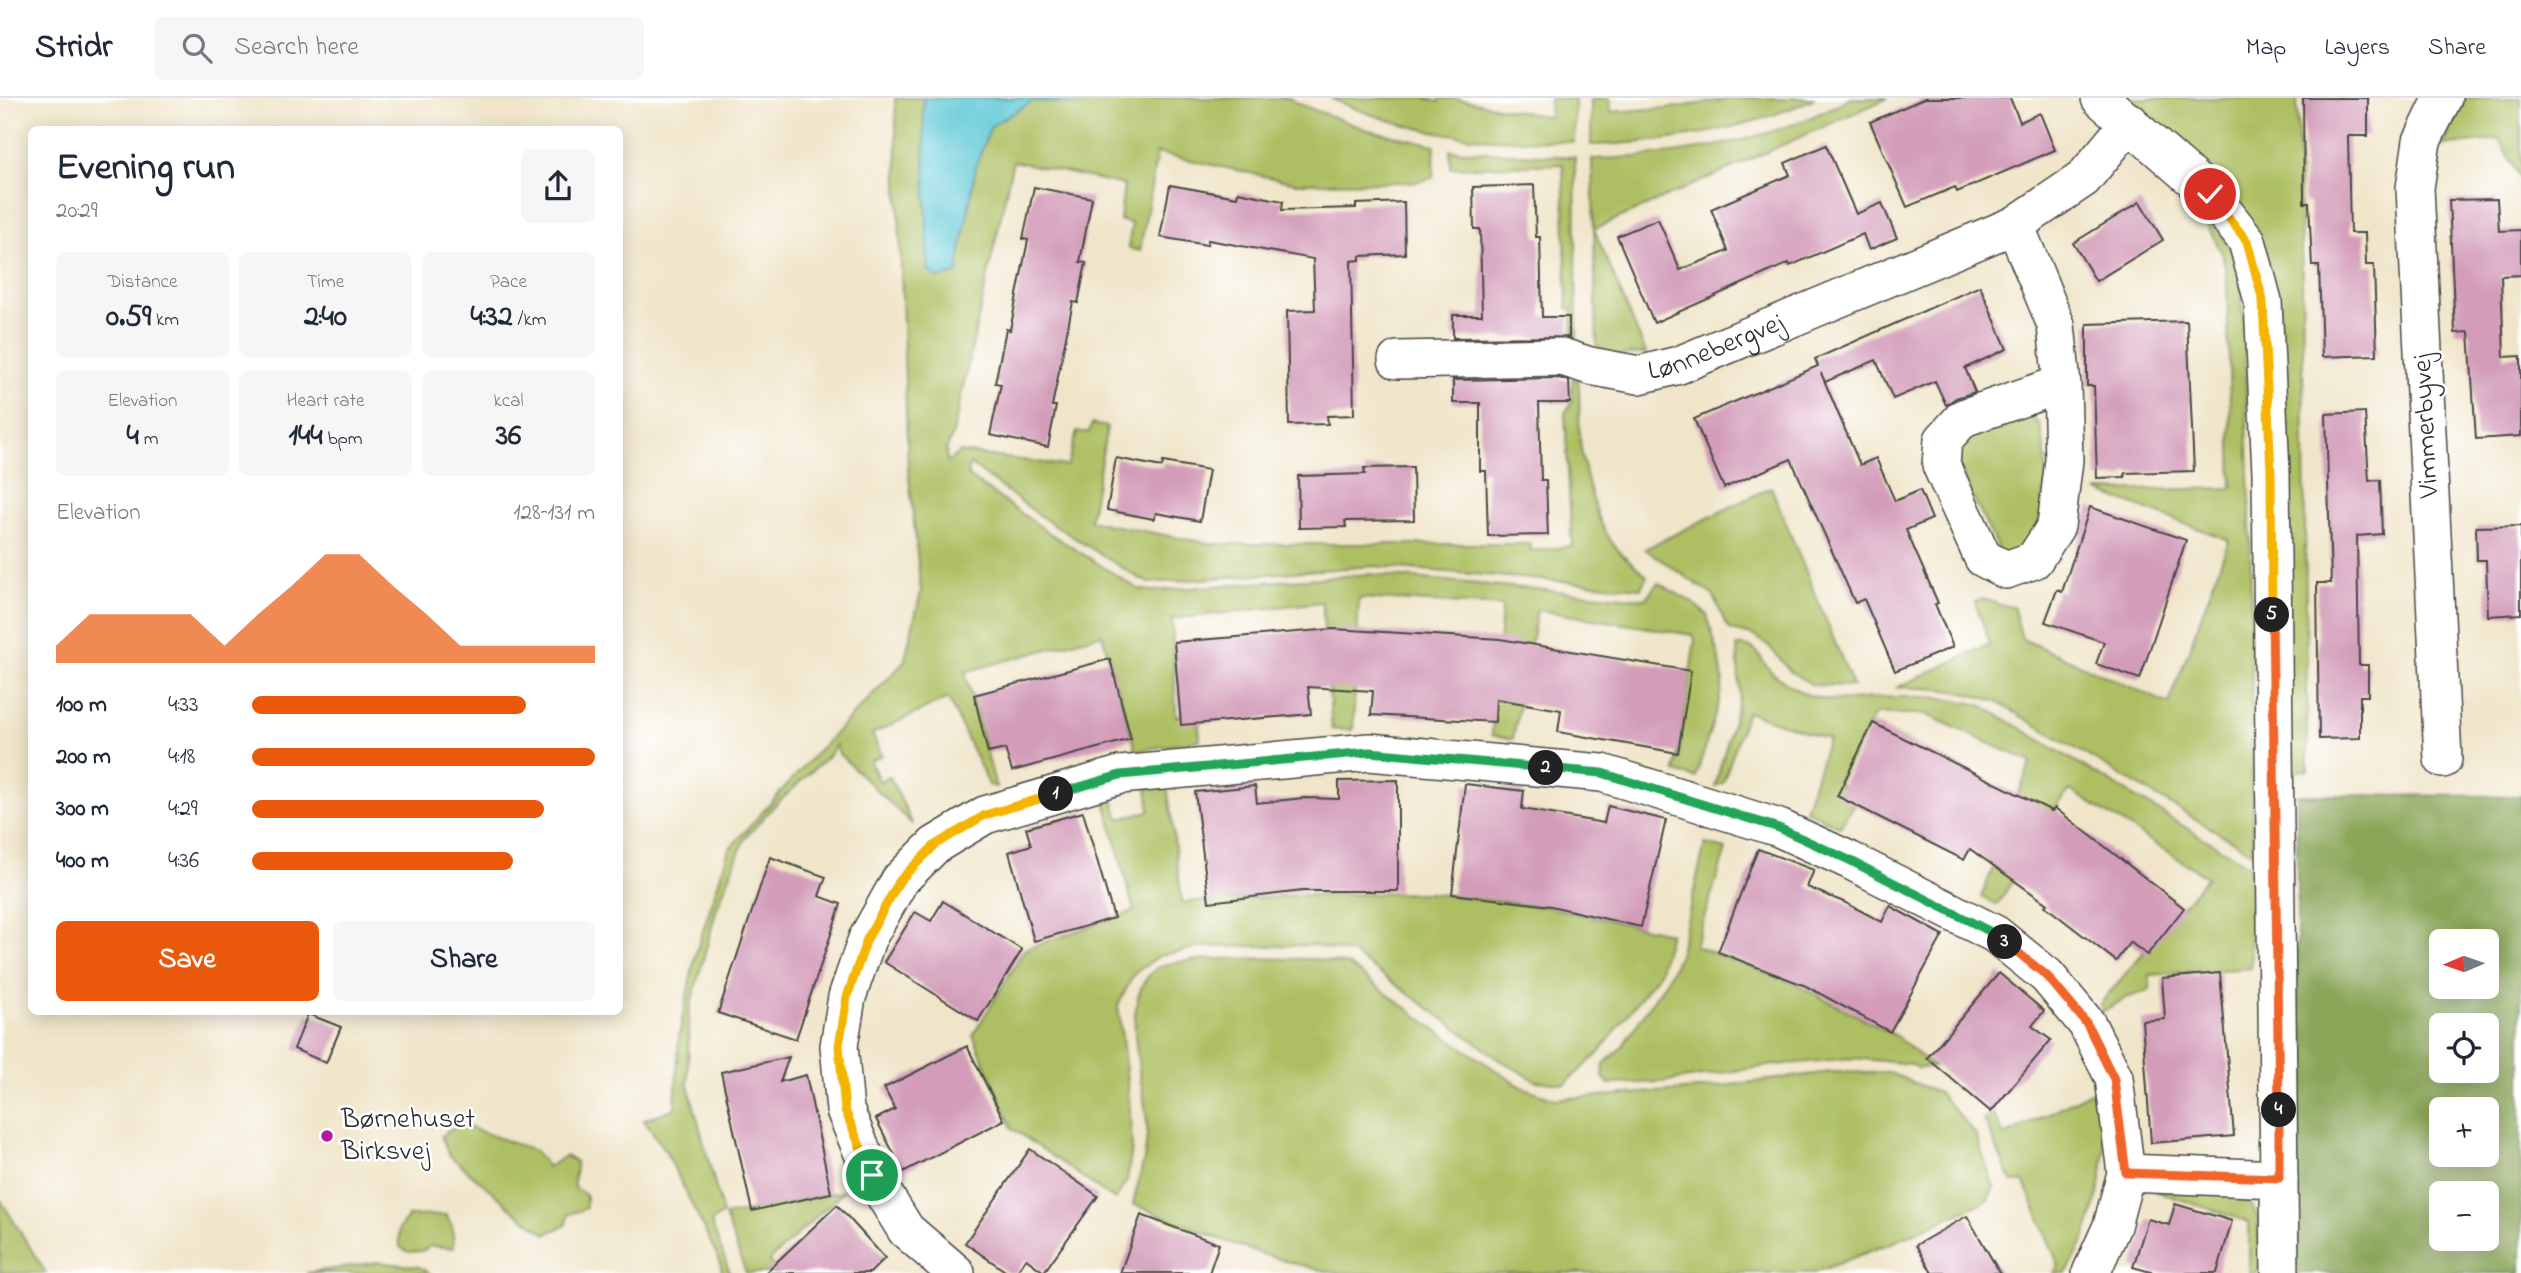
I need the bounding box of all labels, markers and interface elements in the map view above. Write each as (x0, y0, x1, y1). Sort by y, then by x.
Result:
search box (154, 17, 644, 80)
text: Stridr (35, 24, 112, 72)
icon: search (178, 29, 216, 67)
text: Search here (234, 29, 359, 67)
text: Map (2246, 31, 2286, 66)
text: Layers (2324, 31, 2390, 66)
text: Share (2428, 31, 2486, 66)
text: Evening run (56, 141, 235, 197)
button: share (521, 149, 595, 223)
pin (2180, 164, 2240, 224)
icon: check (2191, 175, 2229, 213)
text: 20:29 (56, 195, 98, 228)
text: Distance (108, 269, 178, 296)
text: Time (307, 269, 344, 296)
text: Pace (490, 269, 527, 296)
text: 0.59 (106, 296, 151, 340)
text: 2:40 (304, 296, 347, 340)
text: 4:32 (471, 296, 513, 340)
street label: Lønnebergvej (1644, 302, 1792, 392)
text: km (151, 307, 179, 334)
text: /km (513, 307, 546, 334)
street label: Vimmerbyvej (2403, 351, 2451, 500)
text: Elevation (108, 388, 177, 415)
text: Heart rate (287, 388, 364, 415)
text: kcal (493, 388, 524, 415)
text: 4 (127, 415, 139, 459)
text: 144 (288, 415, 323, 459)
text: 36 (496, 415, 521, 459)
text: m (139, 426, 158, 453)
text: bpm (323, 426, 363, 453)
text: Elevation (56, 497, 141, 530)
text: 128–131 m (513, 497, 595, 530)
pin: 5 (2254, 598, 2290, 632)
text: 5 (2266, 601, 2277, 628)
text: 100 m (56, 689, 107, 722)
text: 4:33 (168, 689, 198, 722)
text: 200 m (56, 741, 111, 774)
text: 4:18 (168, 741, 195, 774)
pin: 2 (1528, 750, 1564, 786)
text: 2 (1541, 754, 1550, 781)
pin: 1 (1038, 776, 1074, 812)
text: 1 (1052, 780, 1059, 807)
text: 300 m (56, 793, 109, 826)
text: 4:29 (168, 793, 198, 826)
text: 400 m (56, 845, 109, 878)
text: 4:36 (168, 845, 199, 878)
button: Save (56, 921, 319, 1001)
button: Share (333, 921, 595, 1001)
pin: 3 (1988, 924, 2022, 960)
text: 3 (2001, 928, 2008, 955)
north arrow (2429, 929, 2499, 999)
map controls (2429, 929, 2499, 1251)
button: locate (2429, 1013, 2499, 1083)
pin: 4 (2262, 1093, 2296, 1128)
text: 4 (2275, 1096, 2282, 1123)
button: + (2429, 1097, 2499, 1167)
place label: Børnehuset Birksvej (340, 1100, 475, 1173)
marker: Børnehuset Birksvej (319, 1128, 335, 1144)
pin (842, 1145, 902, 1205)
icon: arrive (853, 1156, 891, 1194)
button: − (2429, 1181, 2499, 1251)

